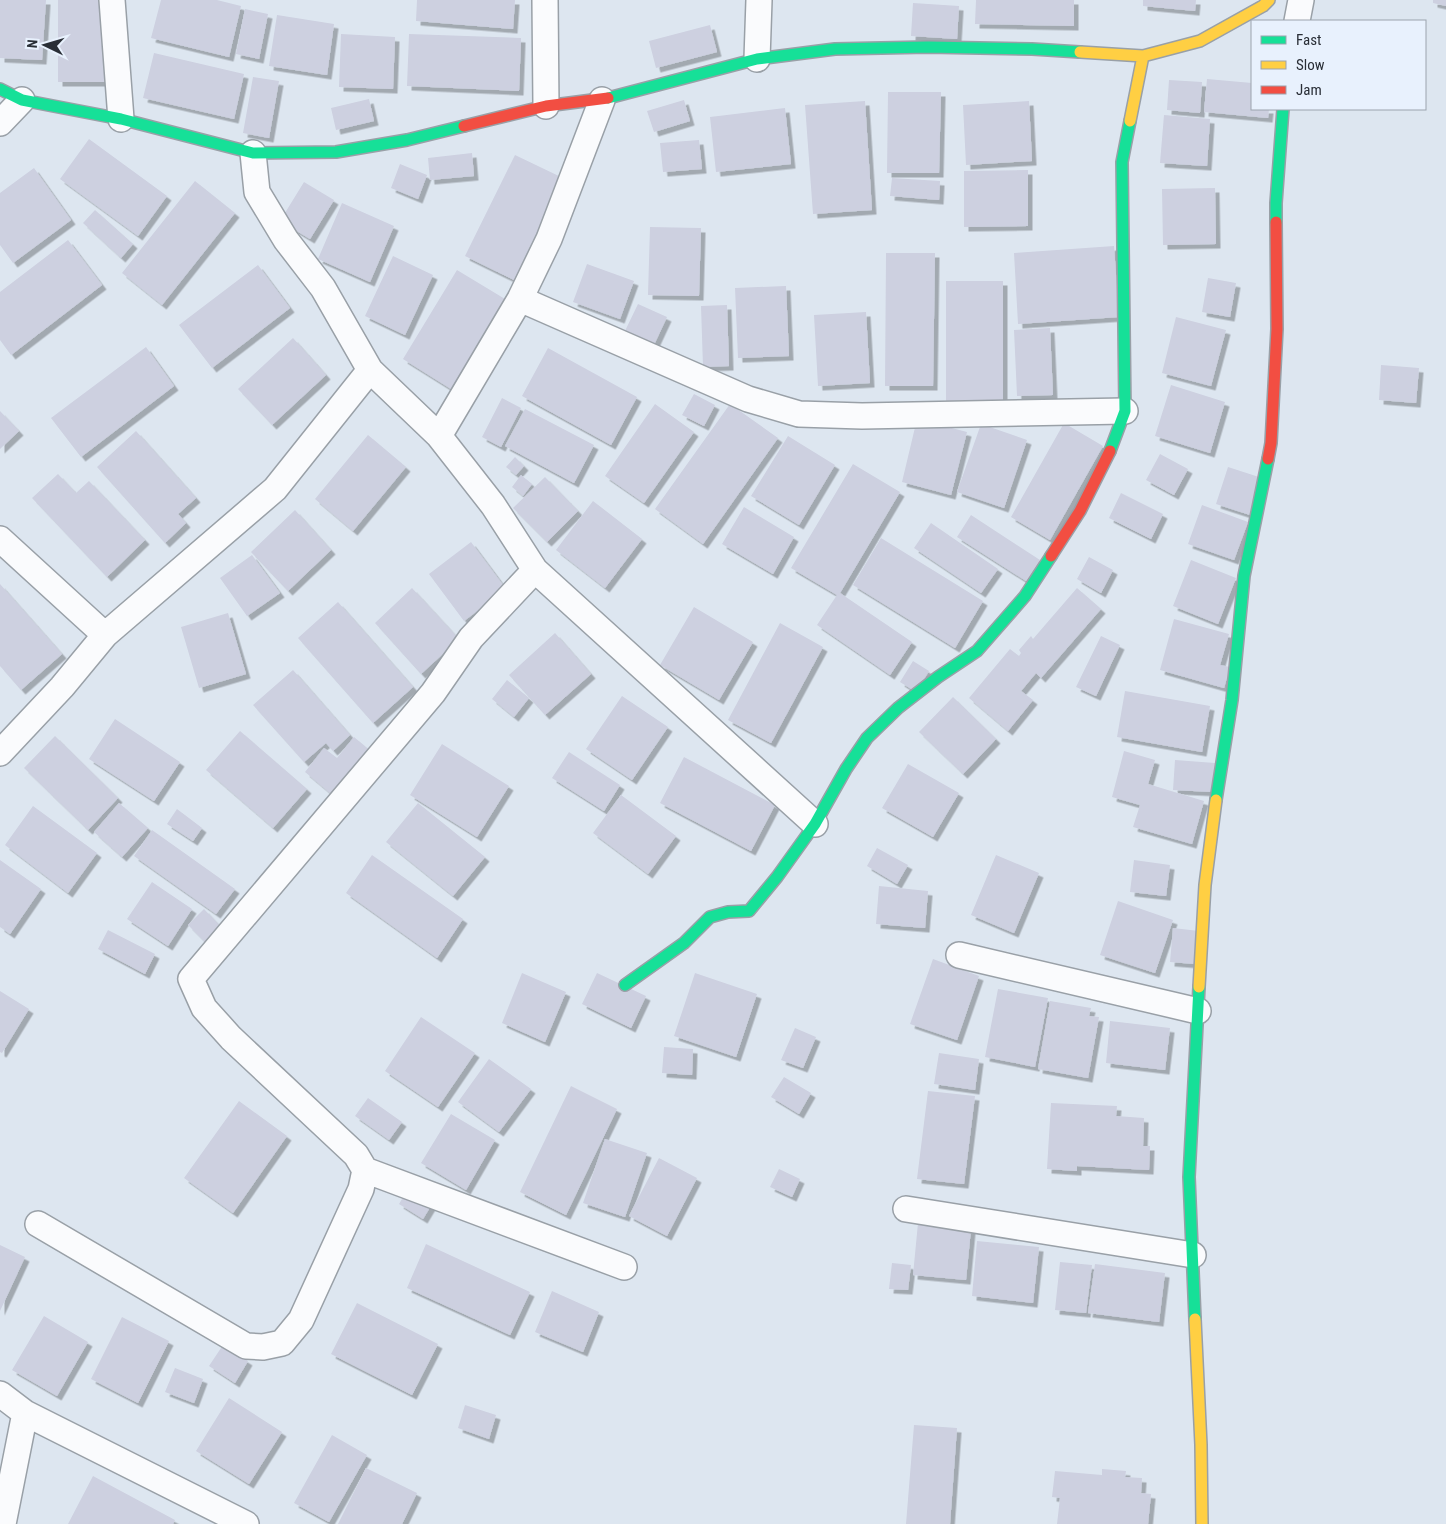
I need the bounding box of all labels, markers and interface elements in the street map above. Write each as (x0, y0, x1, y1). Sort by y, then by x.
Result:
north arrow (20, 20, 70, 70)
legend (1251, 20, 1426, 110)
text: Fast (1296, 31, 1321, 49)
text: N (24, 39, 40, 49)
text: Slow (1296, 56, 1325, 74)
text: Jam (1296, 81, 1322, 99)

